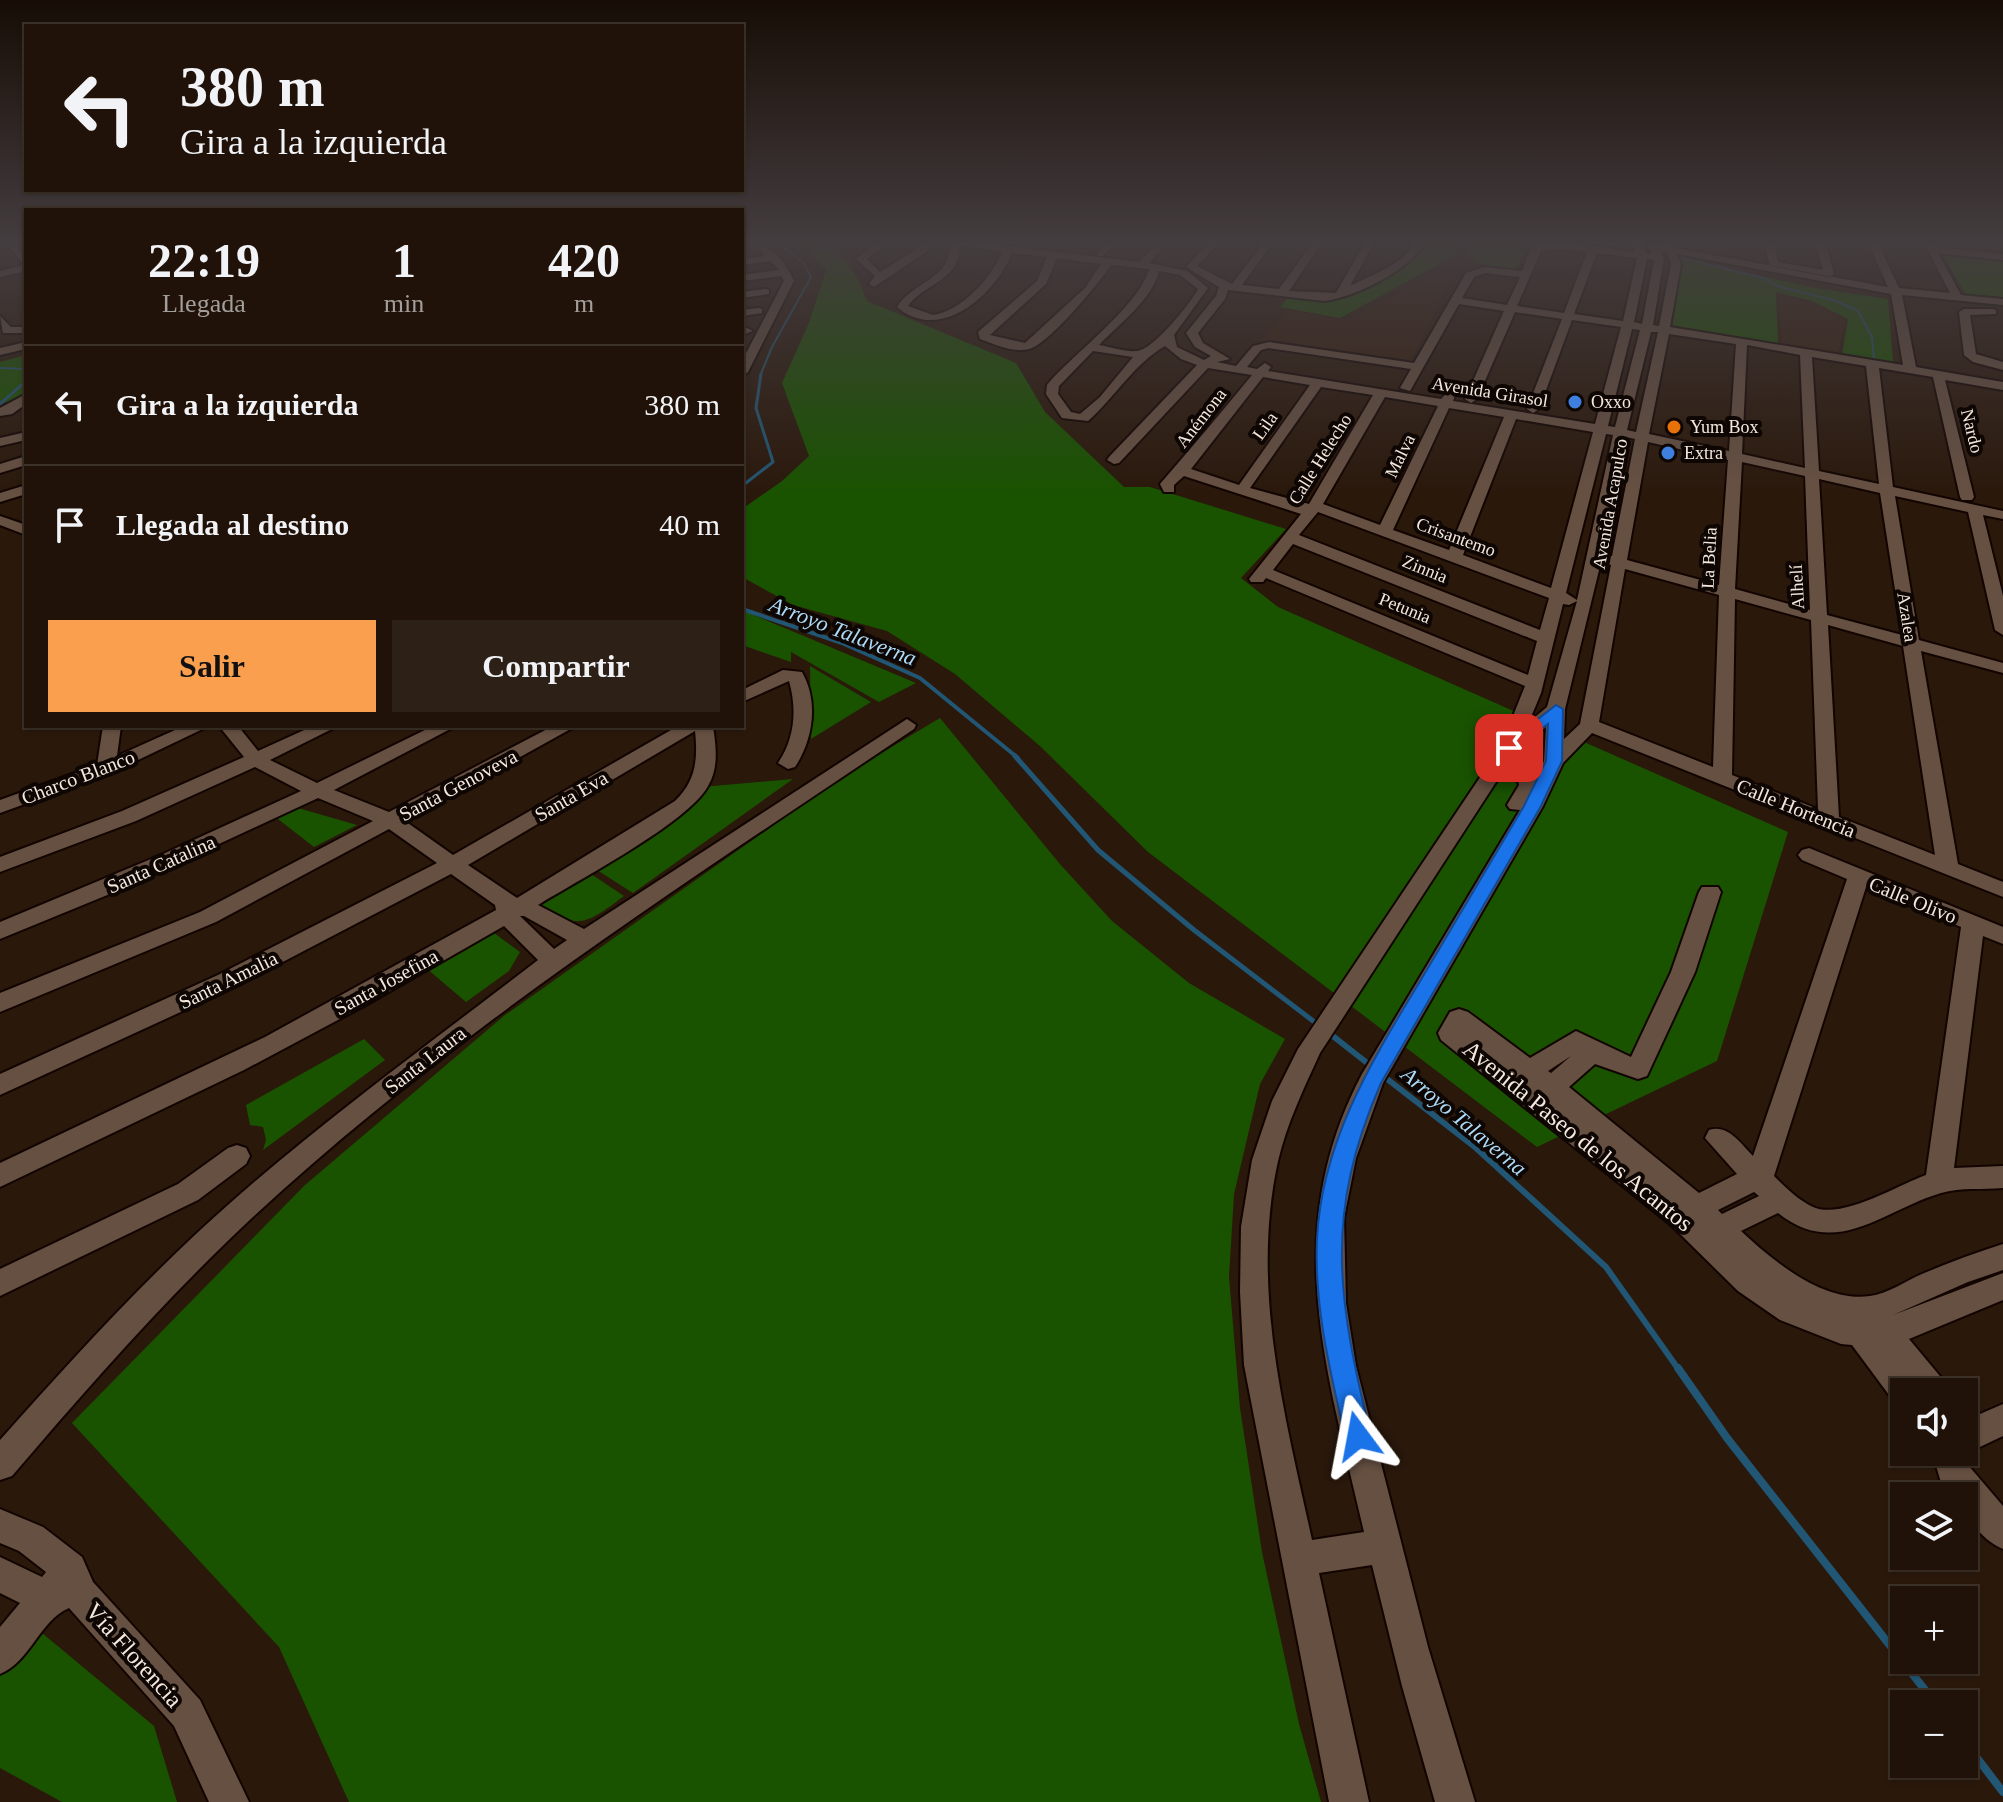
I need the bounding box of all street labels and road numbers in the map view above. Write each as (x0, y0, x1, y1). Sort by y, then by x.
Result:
street label: Avenida Girasol (1431, 373, 1549, 411)
street label: Anémona (1172, 384, 1230, 452)
street label: Nardo (1957, 407, 1987, 455)
street label: Lila (1248, 408, 1282, 444)
street label: Calle Helecho (1284, 410, 1356, 508)
street label: Malva (1381, 431, 1419, 481)
street label: Avenida Acapulco (1589, 437, 1631, 571)
street label: Crisantemo (1414, 513, 1498, 561)
street label: La Belia (1697, 527, 1721, 589)
street label: Zinnia (1399, 551, 1451, 587)
street label: Alhelí (1786, 564, 1808, 610)
street label: Petunia (1376, 589, 1434, 627)
street label: Azalea (1893, 591, 1921, 643)
street label: Charco Blanco (18, 745, 138, 809)
street label: Santa Genoveva (395, 745, 521, 825)
street label: Santa Eva (531, 766, 611, 826)
street label: Calle Hortencia (1733, 774, 1859, 842)
street label: Santa Catalina (104, 830, 219, 898)
street label: Calle Olivo (1866, 872, 1960, 928)
street label: Santa Josefina (330, 944, 442, 1019)
street label: Santa Amalia (175, 947, 281, 1013)
street label: Santa Laura (380, 1022, 470, 1098)
street label: Avenida Paseo de los Acantos (1458, 1035, 1698, 1237)
street label: Vía Florencia (80, 1598, 188, 1713)

